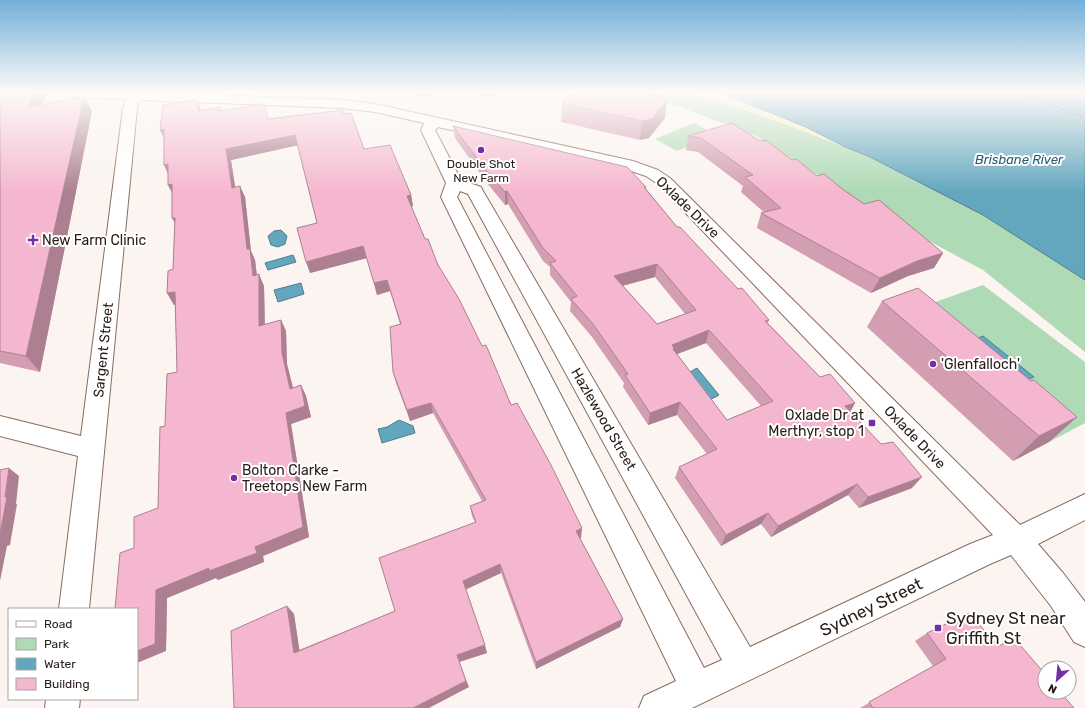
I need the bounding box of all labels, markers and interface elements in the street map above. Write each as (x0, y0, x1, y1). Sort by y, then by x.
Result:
marker: Double Shot New Farm (476, 145, 486, 155)
water label: Brisbane River (975, 152, 1064, 167)
place label: Double Shot New Farm (447, 157, 516, 185)
street label: Oxlade Drive (652, 173, 723, 242)
place label: New Farm Clinic (42, 232, 146, 249)
marker: New Farm Clinic (27, 234, 39, 246)
street label: Sargent Street (90, 301, 117, 398)
place label: 'Glenfalloch' (941, 356, 1020, 373)
marker: 'Glenfalloch' (928, 359, 938, 369)
street label: Hazlewood Street (567, 365, 640, 474)
street label: Oxlade Drive (880, 402, 949, 473)
place label: Oxlade Dr at Merthyr, stop 1 (768, 407, 865, 440)
marker: Oxlade Dr at Merthyr, stop 1 (867, 418, 877, 428)
place label: Bolton Clarke - Treetops New Farm (242, 462, 367, 495)
marker: Bolton Clarke - Treetops New Farm (229, 473, 239, 483)
street label: Sydney Street (817, 573, 926, 640)
legend (8, 608, 138, 700)
place label: Sydney St near Griffith St (946, 608, 1066, 648)
text: Road (44, 617, 72, 631)
marker: Sydney St near Griffith St (933, 623, 943, 633)
text: Park (44, 637, 70, 651)
text: Water (44, 657, 76, 671)
north arrow (1037, 660, 1077, 700)
text: Building (44, 677, 90, 691)
text: N (1046, 681, 1059, 696)

